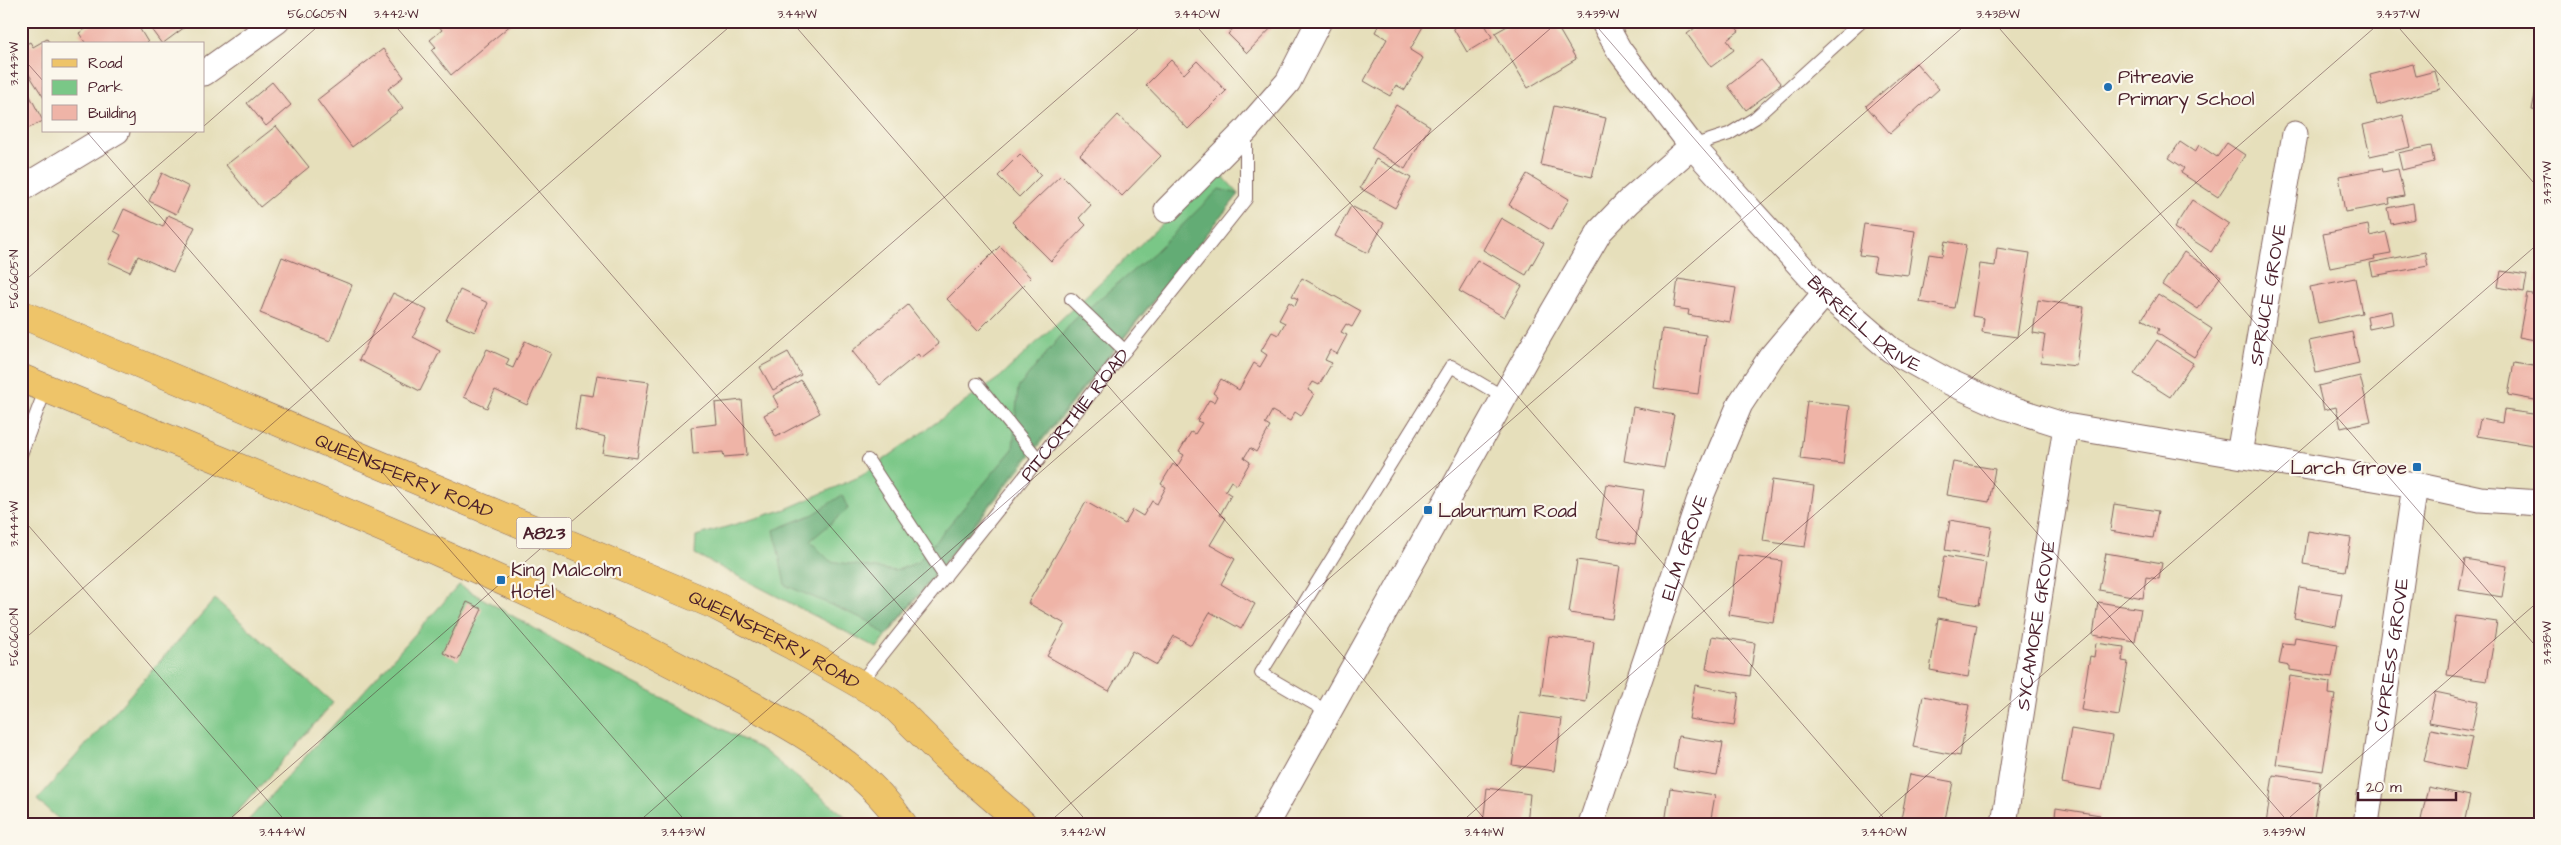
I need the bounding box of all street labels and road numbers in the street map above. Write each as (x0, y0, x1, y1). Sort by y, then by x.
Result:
street label: SPRUCE GROVE (2243, 222, 2294, 368)
street label: BIRRELL DRIVE (1800, 270, 1926, 379)
street label: PITCORTHIE ROAD (1014, 343, 1137, 487)
street label: QUEENSFERRY ROAD (311, 427, 497, 526)
street label: ELM GROVE (1655, 490, 1715, 604)
road number: A823 (516, 518, 572, 548)
street label: SYCAMORE GROVE (2010, 539, 2063, 712)
street label: CYPRESS GROVE (2367, 576, 2416, 734)
street label: QUEENSFERRY ROAD (684, 584, 865, 697)

